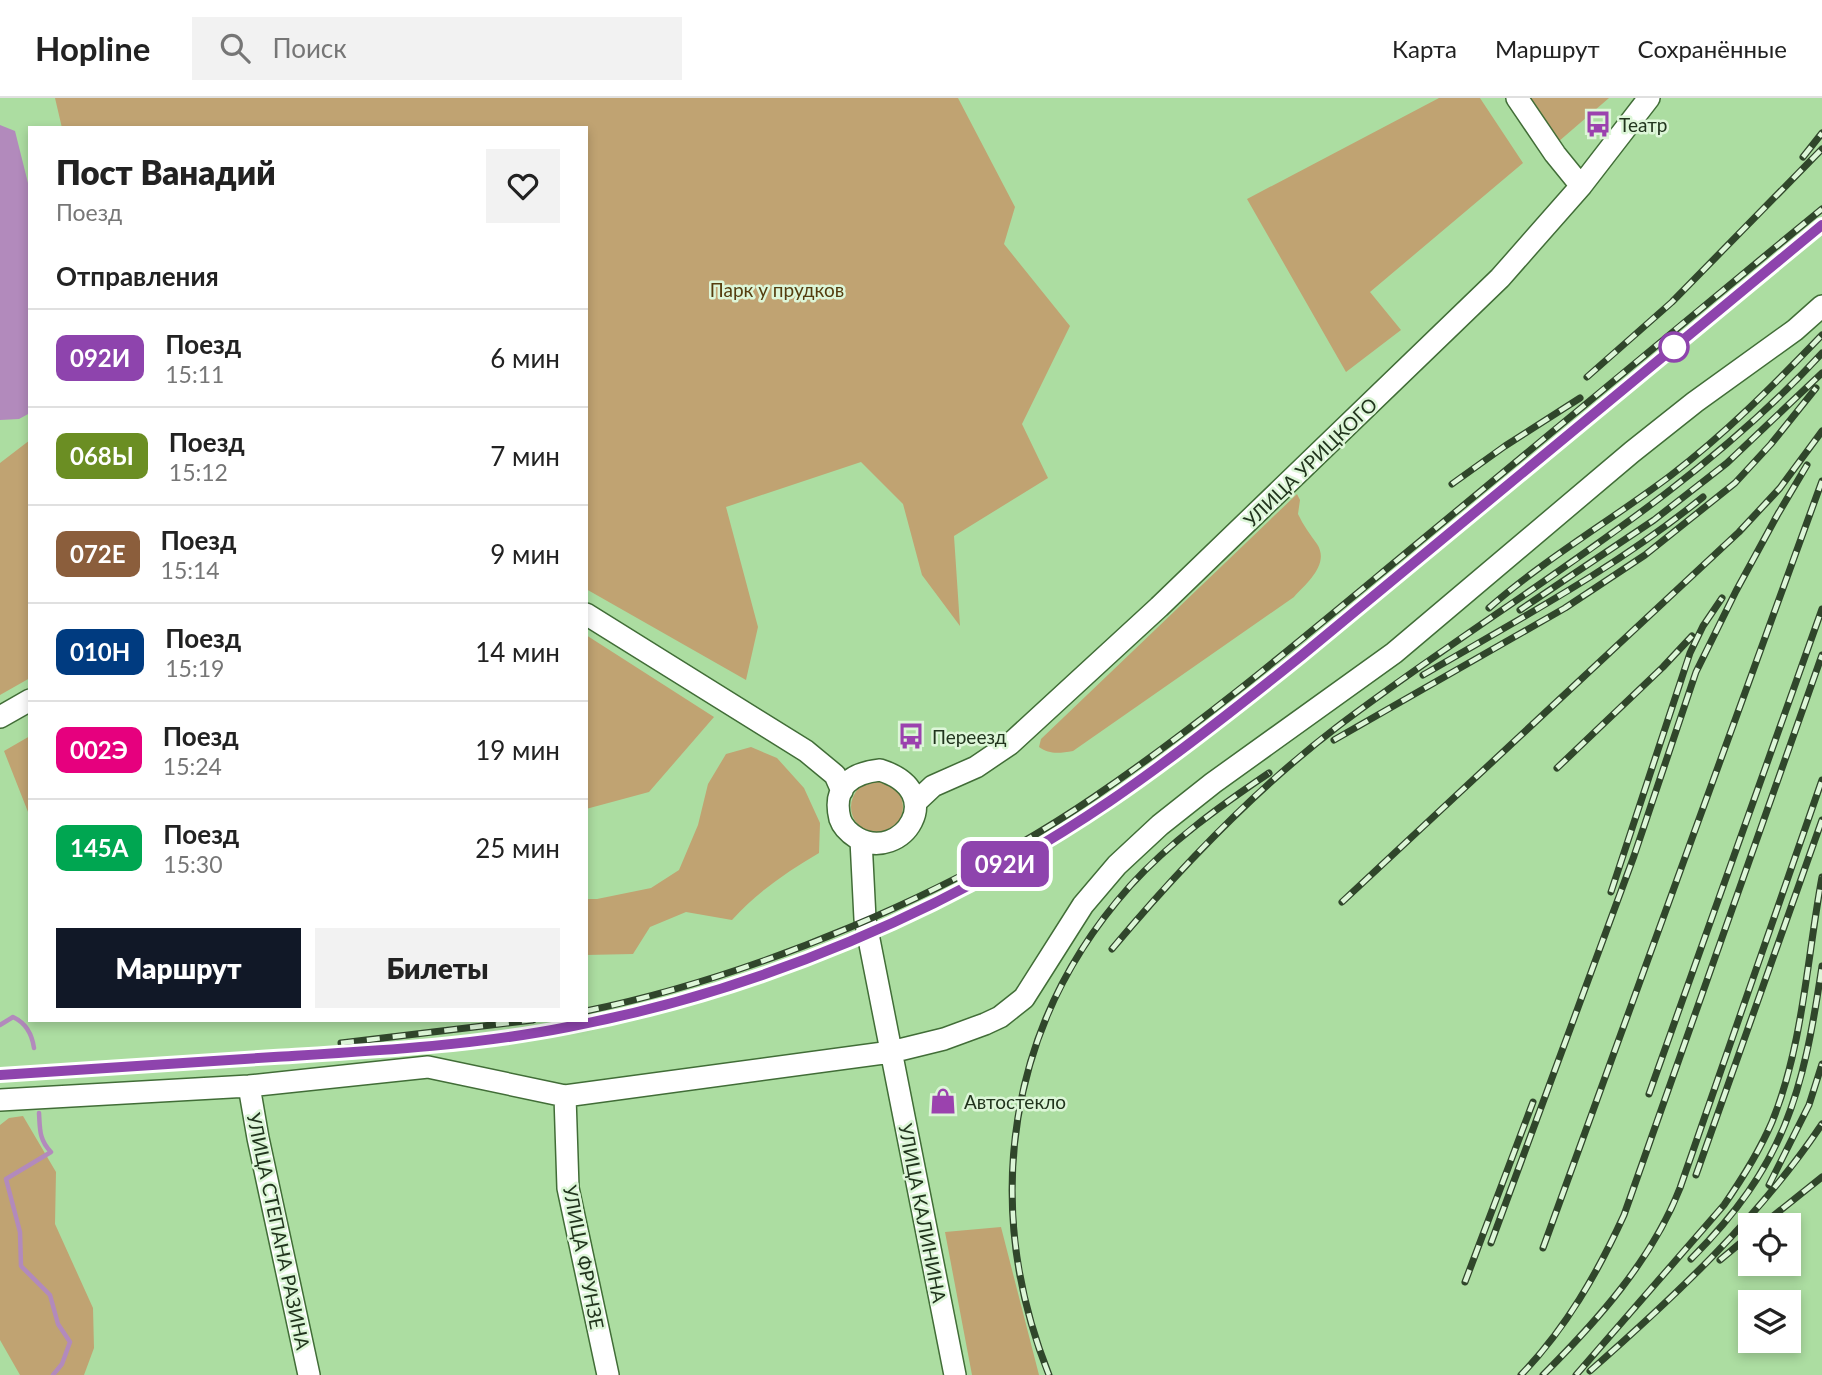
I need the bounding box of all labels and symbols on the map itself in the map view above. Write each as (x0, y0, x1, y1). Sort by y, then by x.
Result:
bus stop icon: Театр (1583, 109, 1613, 139)
place label: Театр (1619, 113, 1667, 136)
park label: Парк у прудков (710, 278, 844, 301)
unlabelled marker (1659, 332, 1689, 362)
street label: УЛИЦА УРИЦКОГО (1239, 392, 1381, 532)
bus stop icon: Переезд (896, 721, 926, 751)
place label: Переезд (932, 725, 1007, 748)
line badge: 092И (956, 841, 1054, 887)
shop icon: Автостекло (928, 1086, 958, 1116)
place label: Автостекло (964, 1090, 1066, 1113)
street label: УЛИЦА СТЕПАНА РАЗИНА (243, 1110, 315, 1352)
street label: УЛИЦА КАЛИНИНА (894, 1121, 952, 1305)
street label: УЛИЦА ФРУНЗЕ (559, 1183, 609, 1331)

